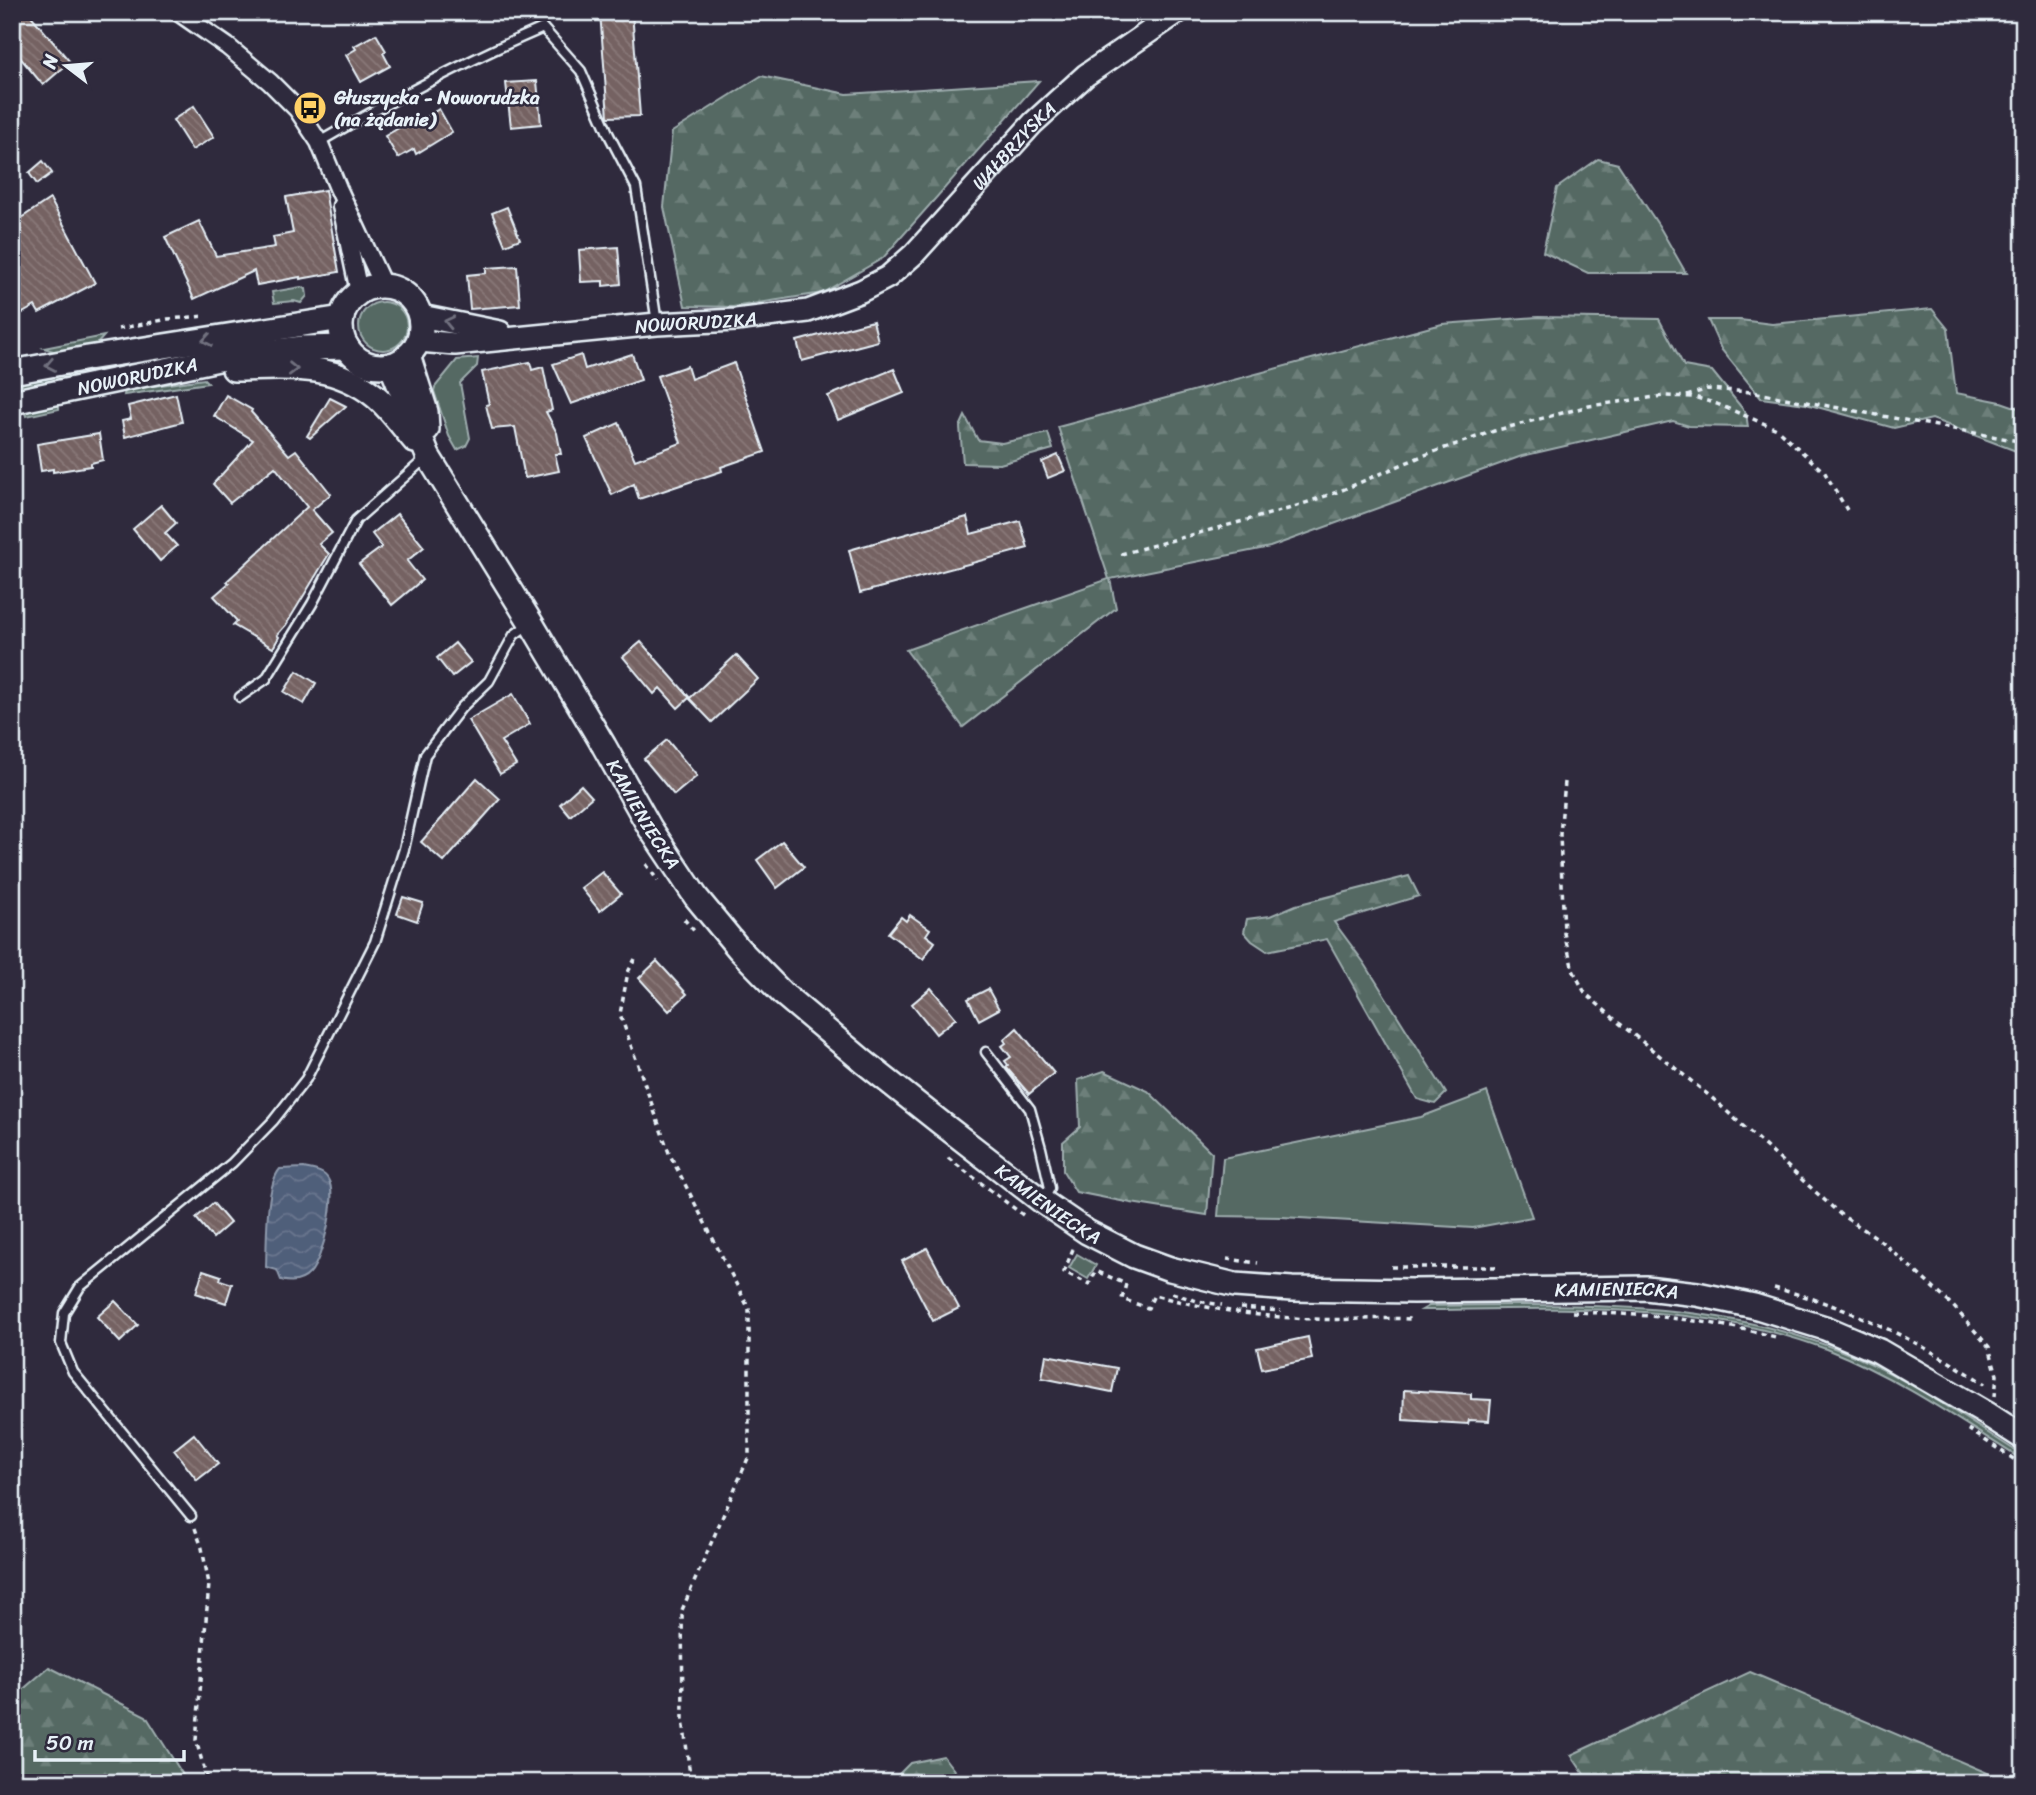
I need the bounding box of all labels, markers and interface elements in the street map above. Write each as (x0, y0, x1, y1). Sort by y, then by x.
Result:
north arrow (32, 32, 102, 102)
text: N (32, 50, 68, 73)
place label: Głuszycka - Noworudzka (na żądanie) (333, 81, 540, 136)
bus stop icon: Głuszycka - Noworudzka (na żądanie) (291, 89, 329, 127)
street label: WAŁBRZYSKA (963, 93, 1064, 198)
street label: NOWORUDZKA (633, 301, 759, 343)
one-way arrow (443, 316, 455, 331)
one-way arrow (201, 332, 213, 347)
street label: NOWORUDZKA (74, 347, 201, 405)
one-way arrow (44, 357, 56, 372)
one-way arrow (289, 361, 299, 377)
street label: KAMIENIECKA (598, 752, 689, 876)
street label: KAMIENIECKA (988, 1154, 1107, 1253)
street label: KAMIENIECKA (1555, 1271, 1680, 1308)
scale bar (35, 1718, 184, 1762)
text: 50 m (46, 1724, 94, 1762)

